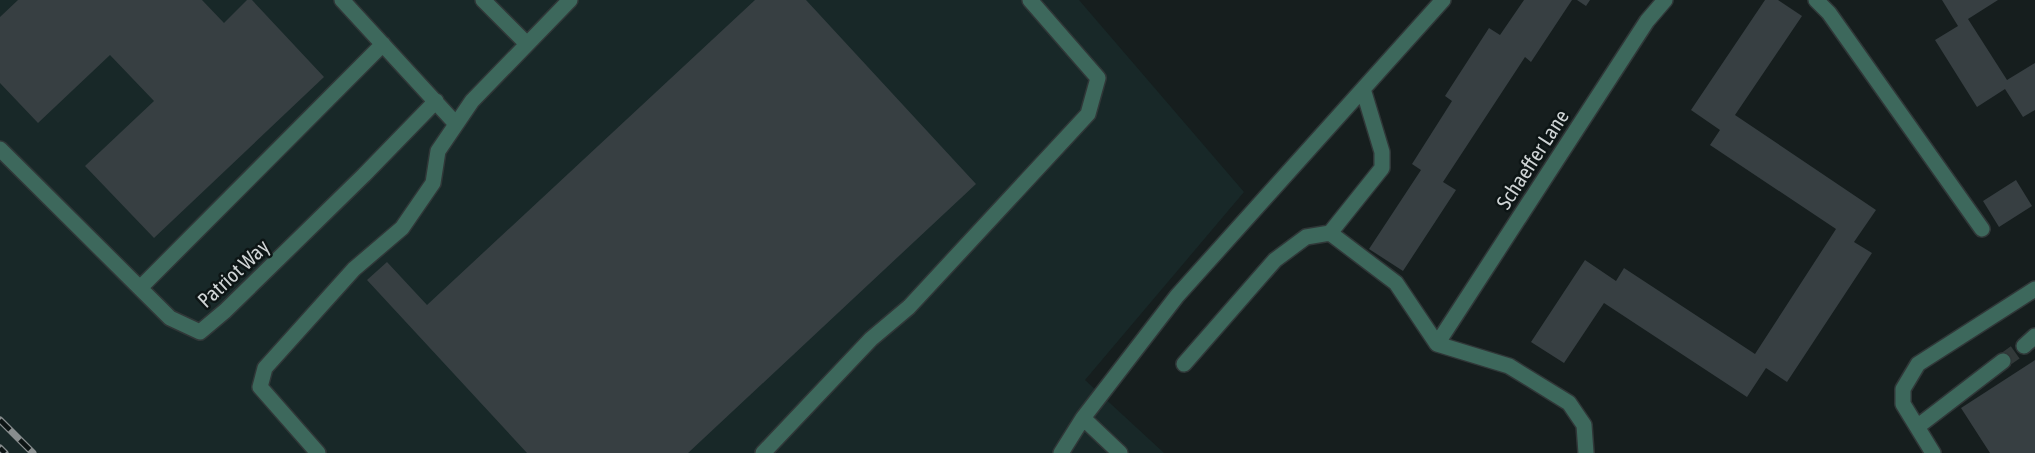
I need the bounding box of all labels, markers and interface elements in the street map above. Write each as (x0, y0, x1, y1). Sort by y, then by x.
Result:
street label: Schaeffer Lane (1491, 105, 1573, 213)
street label: Patriot Way (192, 234, 274, 312)

